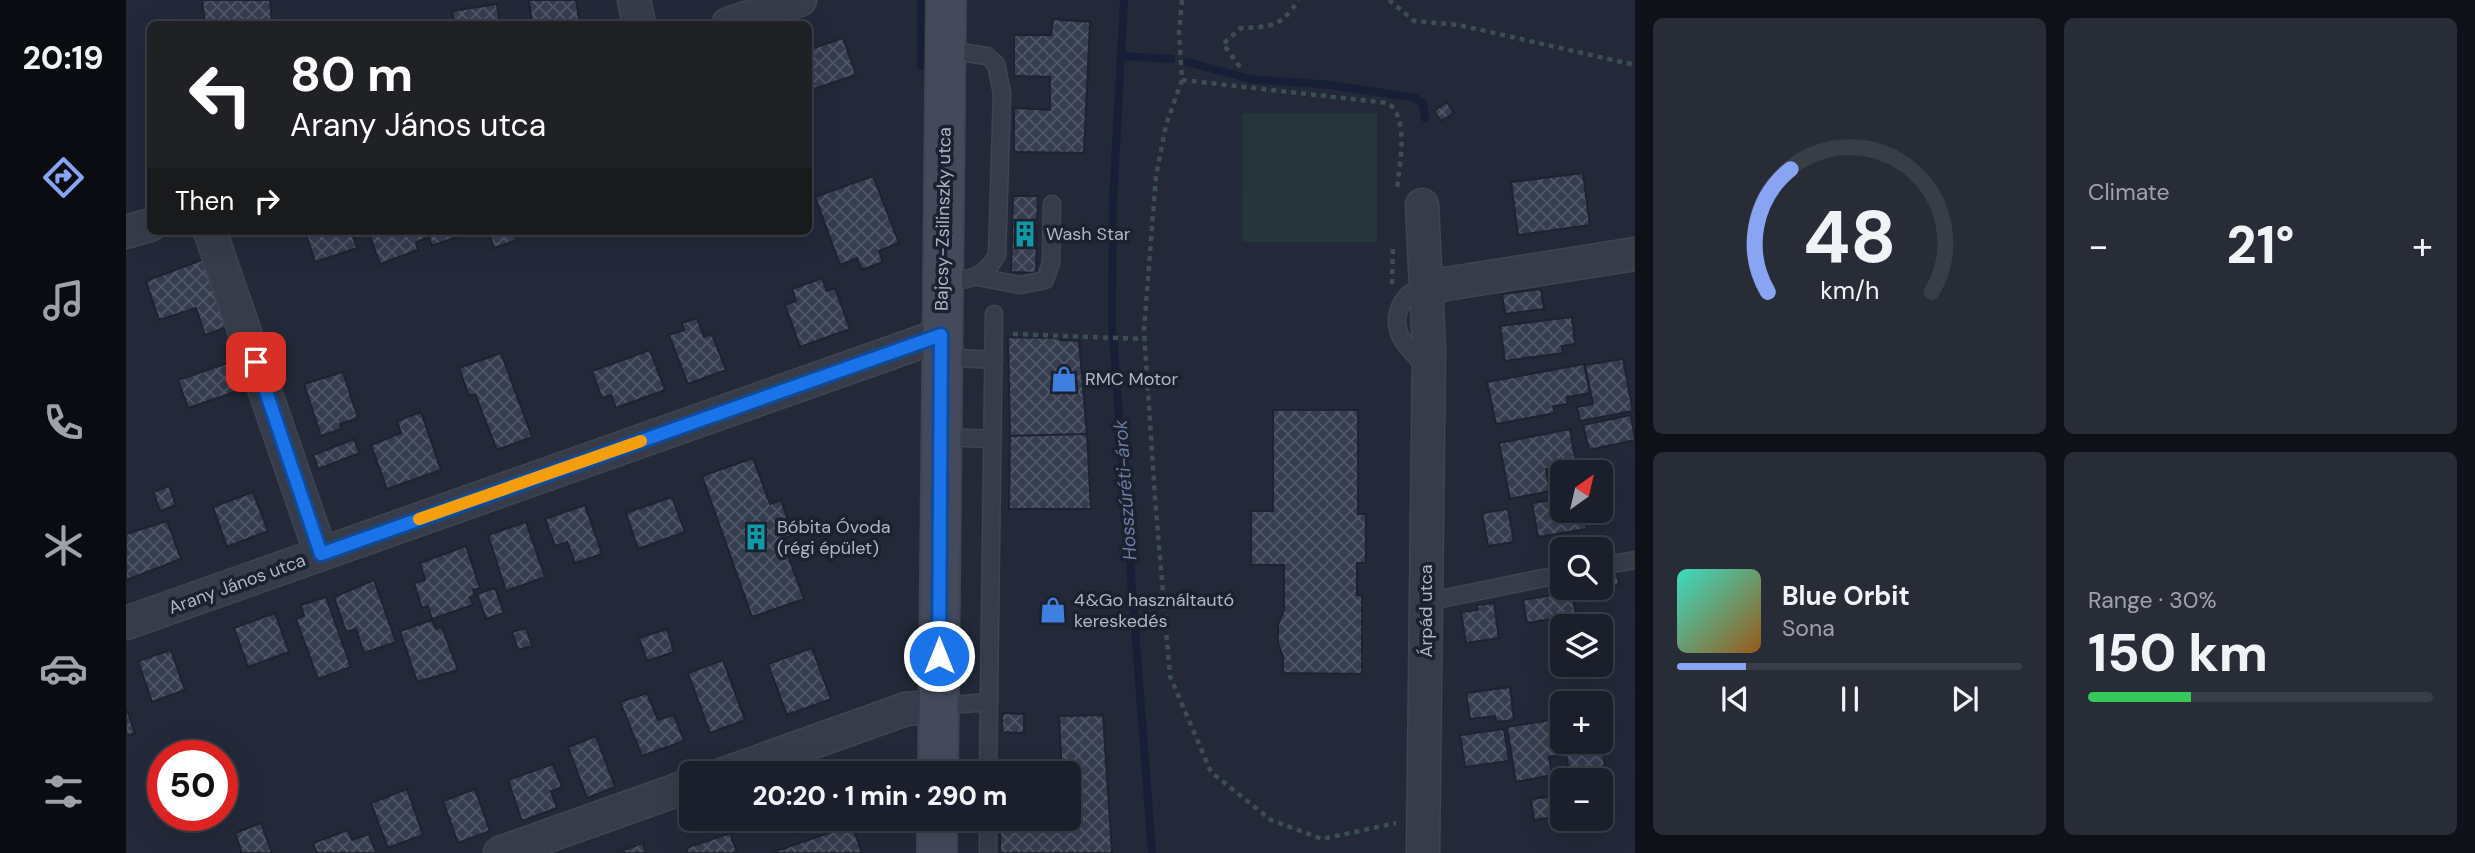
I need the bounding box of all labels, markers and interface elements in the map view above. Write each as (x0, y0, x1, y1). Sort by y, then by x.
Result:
text: 20:19 (23, 37, 103, 79)
text: 80 m (290, 42, 413, 106)
icon: left (175, 49, 266, 140)
text: Arany János utca (290, 104, 546, 146)
street label: Bajcsy-Zsilinszky utca (929, 127, 957, 311)
icon: directions (39, 153, 88, 202)
text: Climate (2088, 177, 2170, 207)
icon: right (248, 182, 286, 220)
text: Then (175, 184, 234, 218)
text: 48 (1803, 190, 1896, 285)
text: 21° (2226, 211, 2295, 279)
building icon: Wash Star (1010, 219, 1040, 249)
text: − (2088, 221, 2109, 271)
text: + (2412, 221, 2433, 271)
place label: Wash Star (1046, 222, 1131, 246)
text: km/h (1820, 274, 1879, 307)
icon: music (39, 276, 88, 325)
pin (226, 332, 286, 392)
icon: arrive (237, 343, 275, 381)
shop icon: RMC Motor (1049, 364, 1079, 394)
place label: RMC Motor (1085, 367, 1178, 391)
icon: phone (39, 398, 88, 447)
water label: Hosszúréti-árok (1108, 419, 1142, 561)
north arrow (1550, 460, 1614, 523)
map controls (1550, 460, 1613, 831)
place label: Bóbita Óvoda (régi épület) (777, 515, 890, 560)
icon: climate (39, 521, 88, 570)
building icon: Bóbita Óvoda (régi épület) (741, 522, 771, 552)
button: search (1550, 537, 1613, 600)
street label: Arany János utca (165, 548, 309, 620)
street label: Árpád utca (1414, 565, 1438, 657)
text: Blue Orbit (1782, 579, 1910, 613)
text: Range · 30% (2088, 585, 2217, 615)
place label: 4&Go használtautó kereskedés (1074, 588, 1234, 633)
shop icon: 4&Go használtautó kereskedés (1038, 595, 1068, 625)
text: Sona (1782, 613, 1835, 643)
button: layers (1550, 614, 1613, 677)
position arrow (902, 619, 976, 693)
text: 150 km (2088, 619, 2268, 687)
icon: car (39, 644, 88, 693)
icon: previous (1716, 680, 1754, 718)
icon: pause (1831, 680, 1869, 718)
icon: next (1946, 680, 1984, 718)
button: + (1550, 691, 1613, 754)
speed limit sign: 50 (147, 740, 238, 831)
icon: filters (39, 767, 88, 816)
button: − (1550, 768, 1613, 831)
text: 20:20 · 1 min · 290 m (753, 779, 1007, 813)

